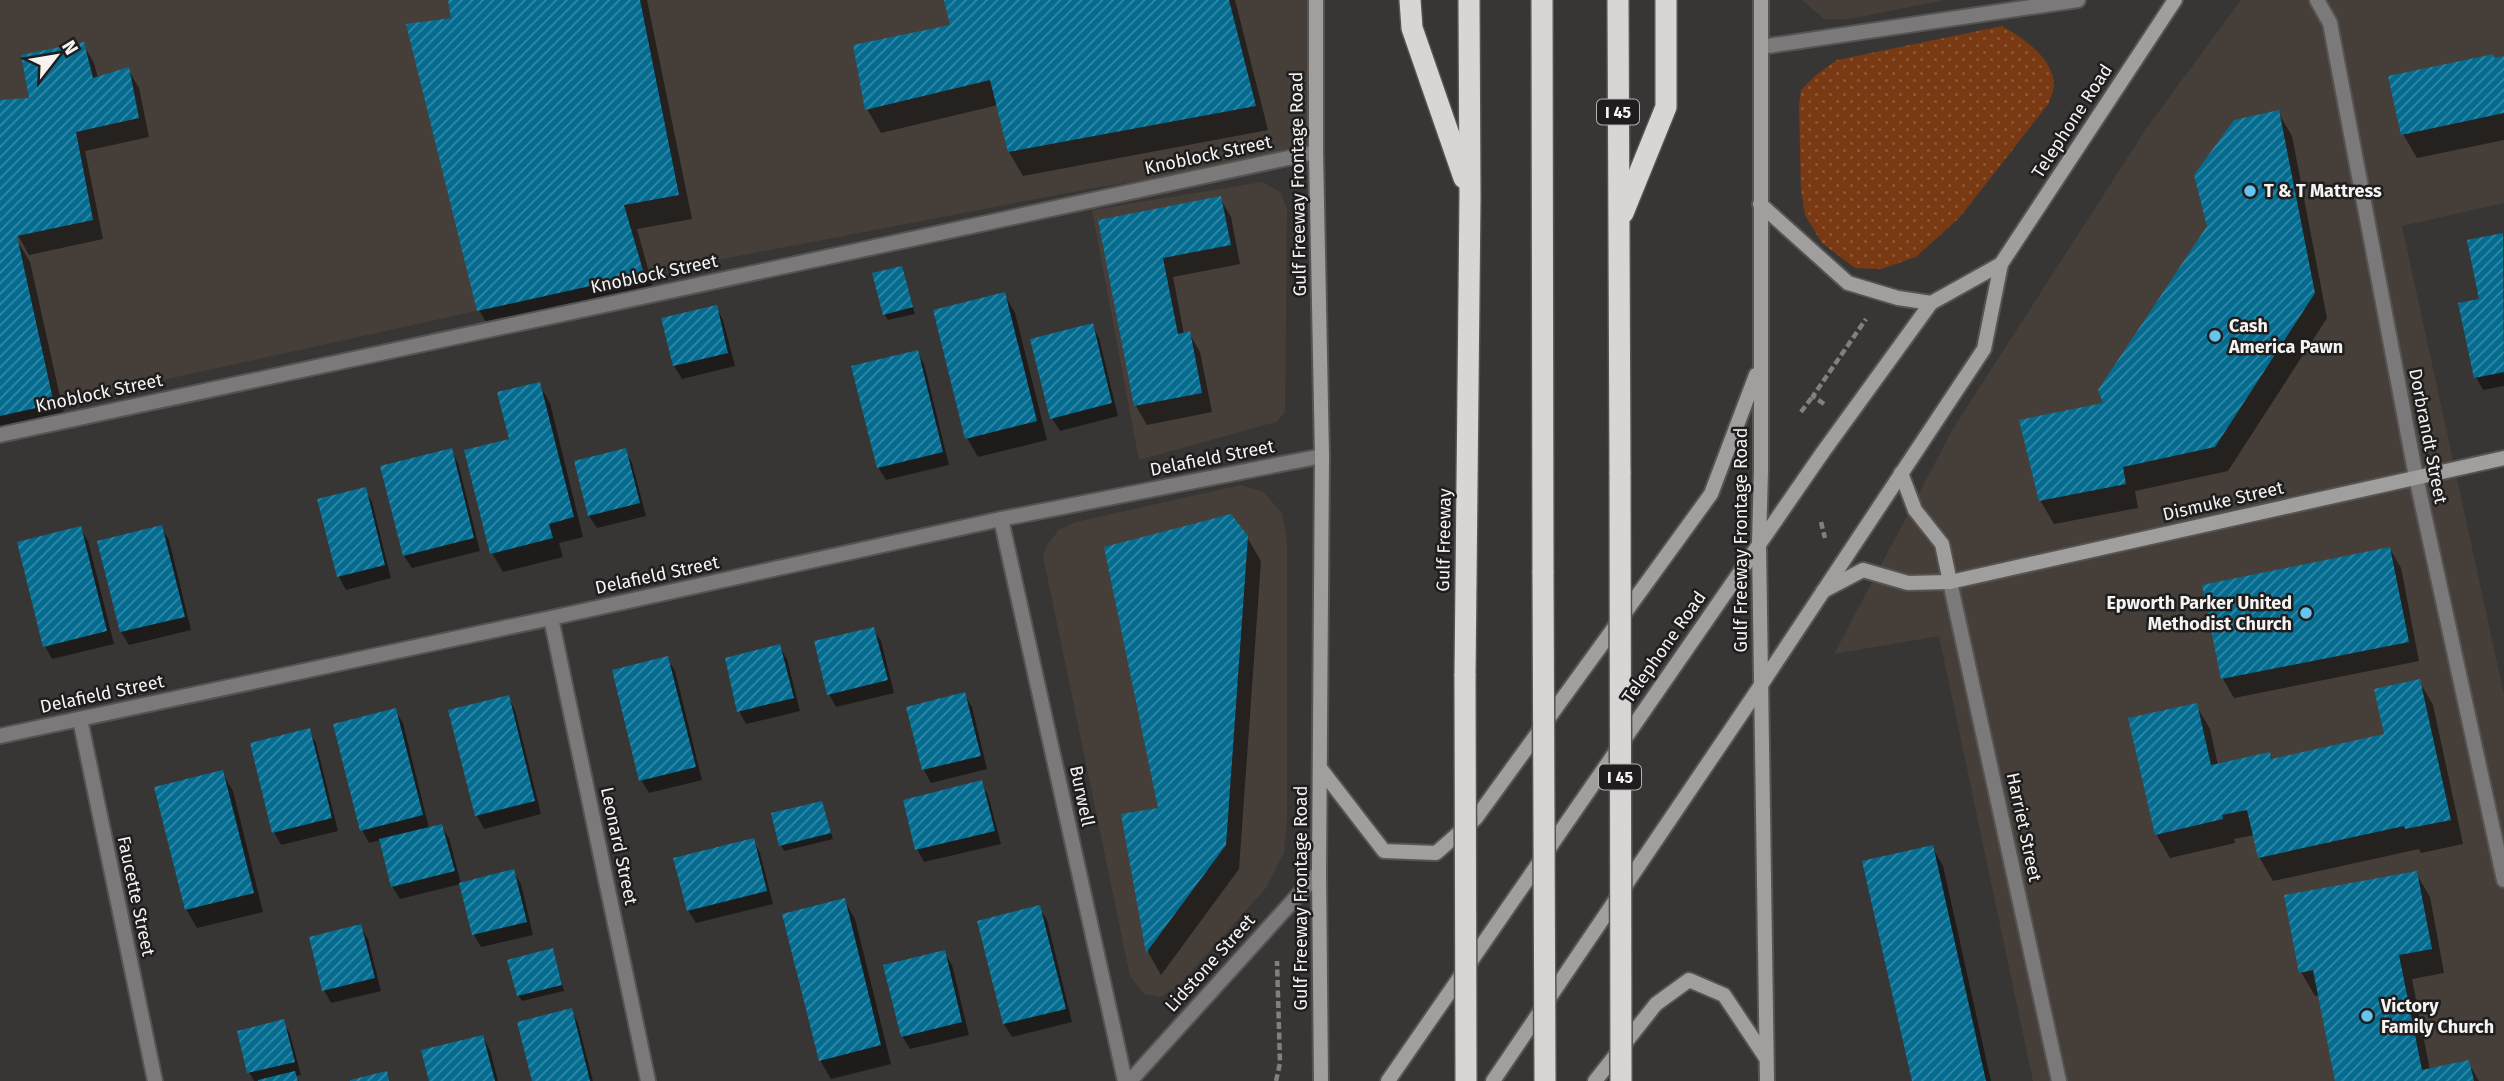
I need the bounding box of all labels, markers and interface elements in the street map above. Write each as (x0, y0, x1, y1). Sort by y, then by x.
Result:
north arrow (21, 21, 91, 91)
text: N (57, 36, 83, 59)
street label: Telephone Road (2027, 60, 2117, 182)
street label: Gulf Freeway Frontage Road (1285, 71, 1311, 297)
road number: I 45 (1597, 100, 1639, 124)
street label: Knoblock Street (1142, 131, 1274, 179)
place label: T & T Mattress (2264, 180, 2382, 202)
marker: T & T Mattress (2242, 183, 2258, 199)
street label: Knoblock Street (588, 250, 720, 298)
place label: Cash America Pawn (2228, 315, 2343, 358)
marker: Cash America Pawn (2207, 328, 2223, 344)
street label: Dorbrandt Street (2404, 367, 2452, 506)
street label: Knoblock Street (33, 369, 165, 417)
street label: Gulf Freeway Frontage Road (1730, 428, 1752, 652)
street label: Delafield Street (1148, 435, 1276, 481)
street label: Dismuke Street (2160, 476, 2286, 526)
street label: Gulf Freeway (1432, 488, 1456, 592)
street label: Delafield Street (593, 551, 721, 599)
street label: Telephone Road (1617, 587, 1711, 707)
place label: Epworth Parker United Methodist Church (2107, 592, 2292, 635)
marker: Epworth Parker United Methodist Church (2298, 605, 2314, 621)
street label: Delafield Street (38, 670, 166, 718)
street label: Burwell (1065, 764, 1099, 828)
road number: I 45 (1599, 764, 1641, 790)
street label: Harriet Street (2002, 770, 2046, 884)
street label: Leonard Street (596, 785, 642, 907)
street label: Gulf Freeway Frontage Road (1290, 786, 1312, 1010)
street label: Faucette Street (113, 834, 160, 959)
street label: Lidstone Street (1160, 909, 1260, 1016)
place label: Victory Family Church (2380, 995, 2494, 1038)
marker: Victory Family Church (2359, 1008, 2375, 1024)

